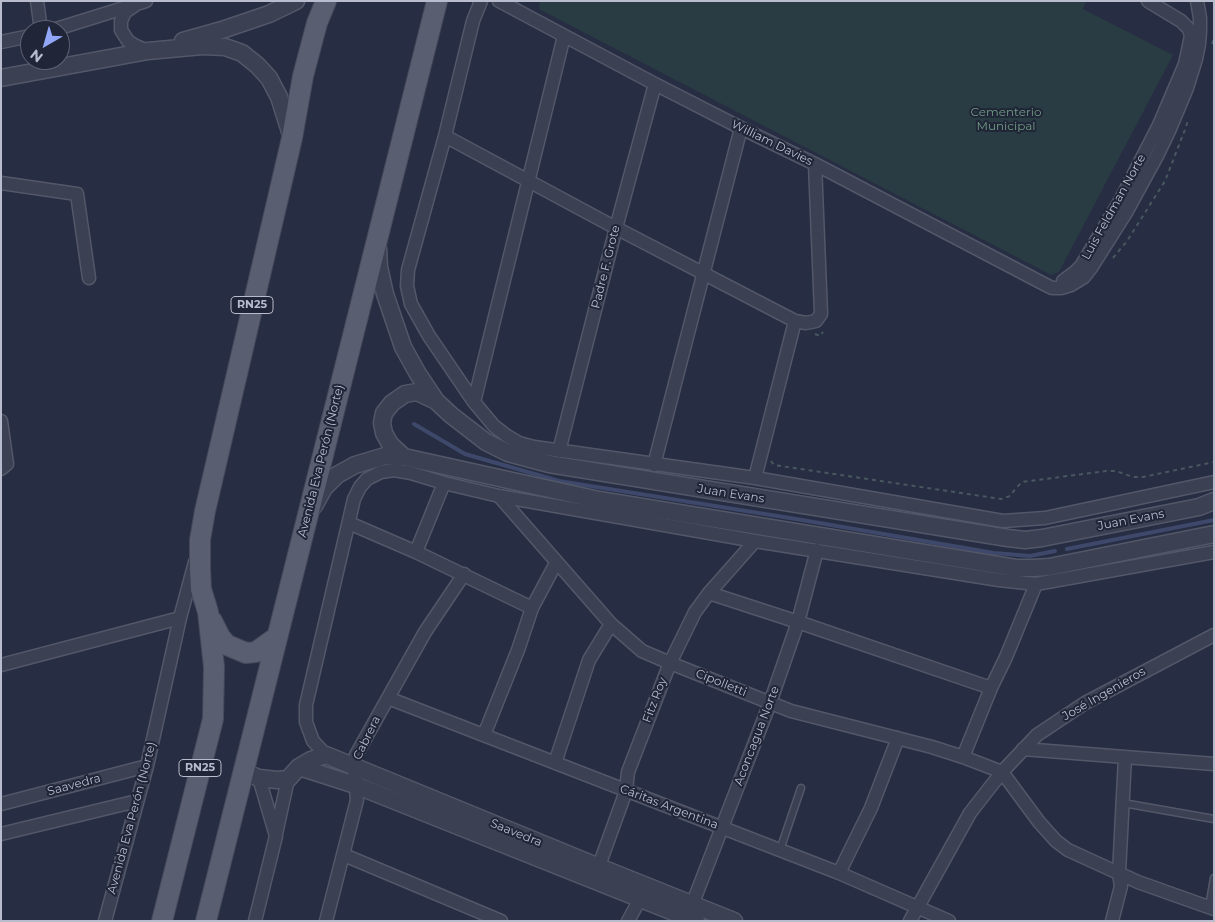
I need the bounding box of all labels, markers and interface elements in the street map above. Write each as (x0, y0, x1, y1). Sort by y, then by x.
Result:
north arrow (20, 20, 70, 70)
text: N (26, 45, 46, 67)
park label: Cementerio Municipal (971, 105, 1041, 133)
street label: William Davies (729, 117, 815, 169)
street label: Luis Feldman Norte (1079, 152, 1149, 262)
street label: Padre F. Grote (589, 224, 623, 310)
road number: RN25 (231, 296, 273, 314)
street label: Avenida Eva Perón (Norte) (295, 383, 347, 539)
street label: Juan Evans (696, 482, 766, 506)
street label: Juan Evans (1096, 506, 1166, 534)
street label: José Ingenieros (1060, 664, 1148, 724)
street label: Cipolletti (693, 666, 749, 700)
street label: Fitz Roy (640, 675, 670, 725)
street label: Aconcagua Norte (731, 684, 783, 788)
street label: Cabrera (350, 714, 384, 762)
street label: Avenida Eva Perón (Norte) (105, 740, 159, 896)
road number: RN25 (179, 760, 221, 776)
street label: Saavedra (46, 771, 102, 799)
street label: Cáritas Argentina (618, 782, 720, 832)
street label: Saavedra (488, 816, 544, 850)

